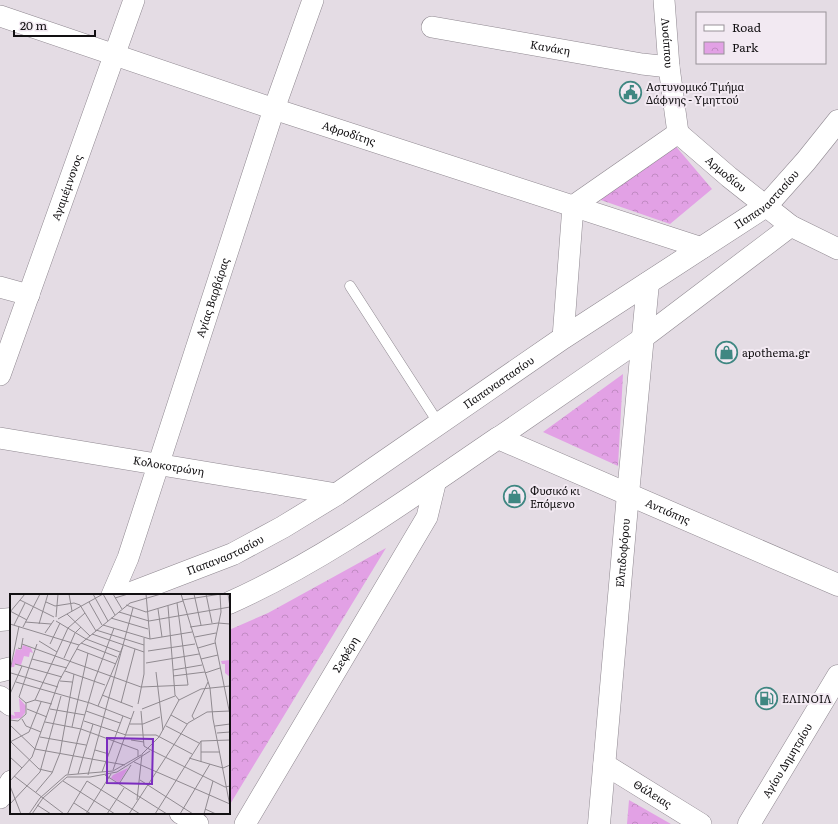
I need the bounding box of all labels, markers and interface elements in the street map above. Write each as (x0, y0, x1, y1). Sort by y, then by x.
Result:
scale bar (14, 12, 95, 38)
legend (696, 12, 826, 64)
text: 20 m (20, 16, 47, 34)
street label: Λυσίππου (658, 17, 678, 69)
text: Road (732, 18, 762, 36)
street label: Κανάκη (529, 35, 572, 58)
text: Park (732, 38, 759, 56)
place label: Αστυνομικό Τμήμα Δάφνης - Υμηττού (646, 78, 745, 107)
public building icon: Αστυνομικό Τμήμα Δάφνης - Υμηττού (617, 80, 643, 106)
street label: Αφροδίτης (320, 116, 379, 149)
street label: Αγαμέμνονος (47, 151, 85, 223)
street label: Αρμοδίου (703, 151, 750, 195)
street label: Παπαναστασίου (730, 166, 802, 232)
street label: Αγίας Βαρβάρας (191, 255, 232, 339)
shop icon: apothema.gr (713, 340, 739, 366)
place label: apothema.gr (742, 344, 811, 360)
street label: Παπαναστασίου (459, 352, 537, 412)
street label: Κολοκοτρώνη (132, 451, 206, 479)
place label: Φυσικό κι Επόμενο (530, 482, 581, 511)
shop icon: Φυσικό κι Επόμενο (501, 484, 527, 510)
street label: Αντιόπης (643, 494, 694, 527)
street label: Ελπιδοφόρου (611, 518, 633, 588)
street label: Παπαναστασίου (184, 530, 266, 578)
inset map (10, 594, 230, 814)
street label: Σεφέρη (328, 633, 362, 675)
fuel station icon: ΕΛΙΝΟΙΛ (754, 686, 780, 712)
place label: ΕΛΙΝΟΙΛ (782, 690, 831, 706)
street label: Αγίου Δημητρίου (758, 720, 815, 801)
street label: Θάλειας (631, 775, 676, 811)

